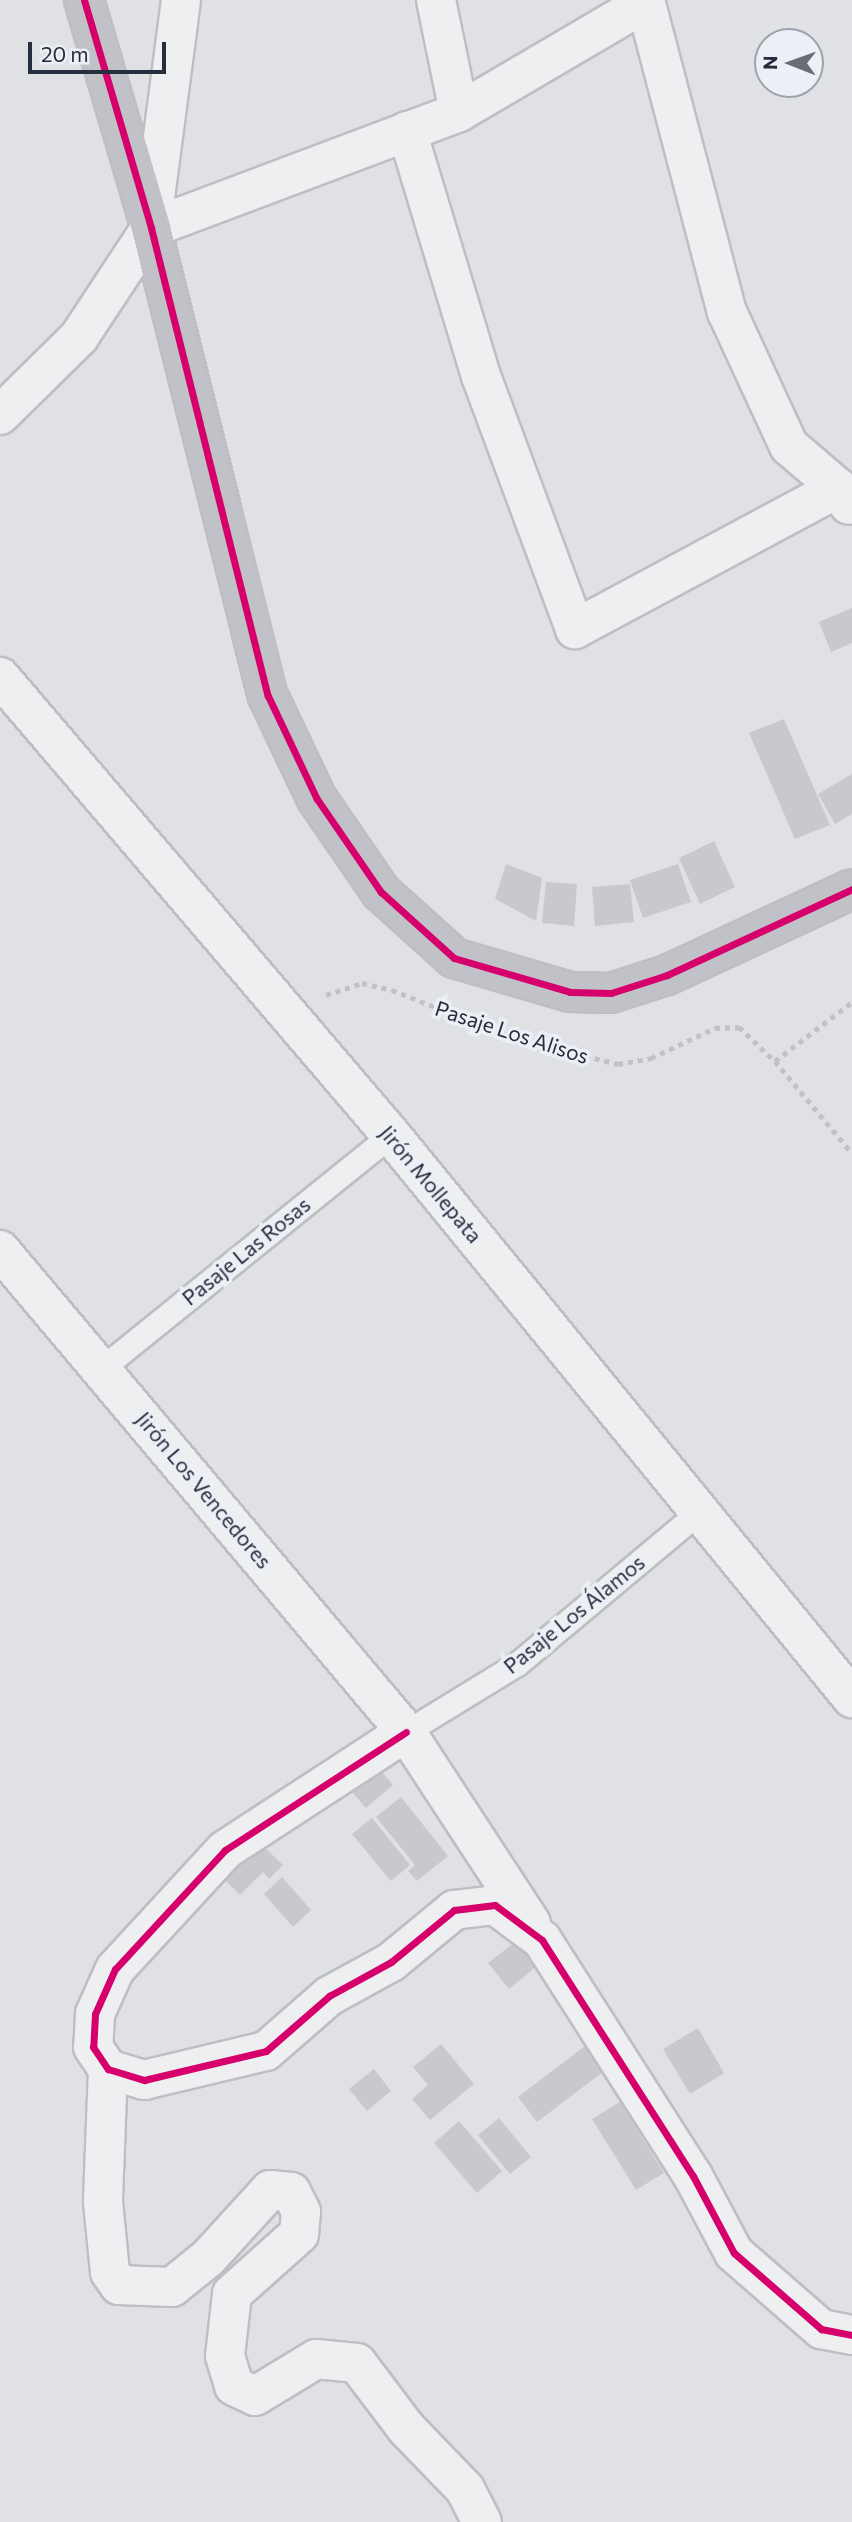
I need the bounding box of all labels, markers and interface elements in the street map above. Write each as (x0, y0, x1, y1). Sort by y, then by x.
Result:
scale bar (32, 28, 170, 72)
north arrow (754, 28, 824, 98)
text: 20 m (41, 41, 89, 66)
text: N (758, 55, 781, 70)
street label: Pasaje Los Alisos (432, 995, 592, 1069)
street label: Jirón Mollepata (375, 1120, 487, 1248)
street label: Pasaje Las Rosas (177, 1192, 315, 1310)
street label: Jirón Los Vencedores (131, 1406, 277, 1574)
street label: Pasaje Los Álamos (498, 1549, 650, 1679)

